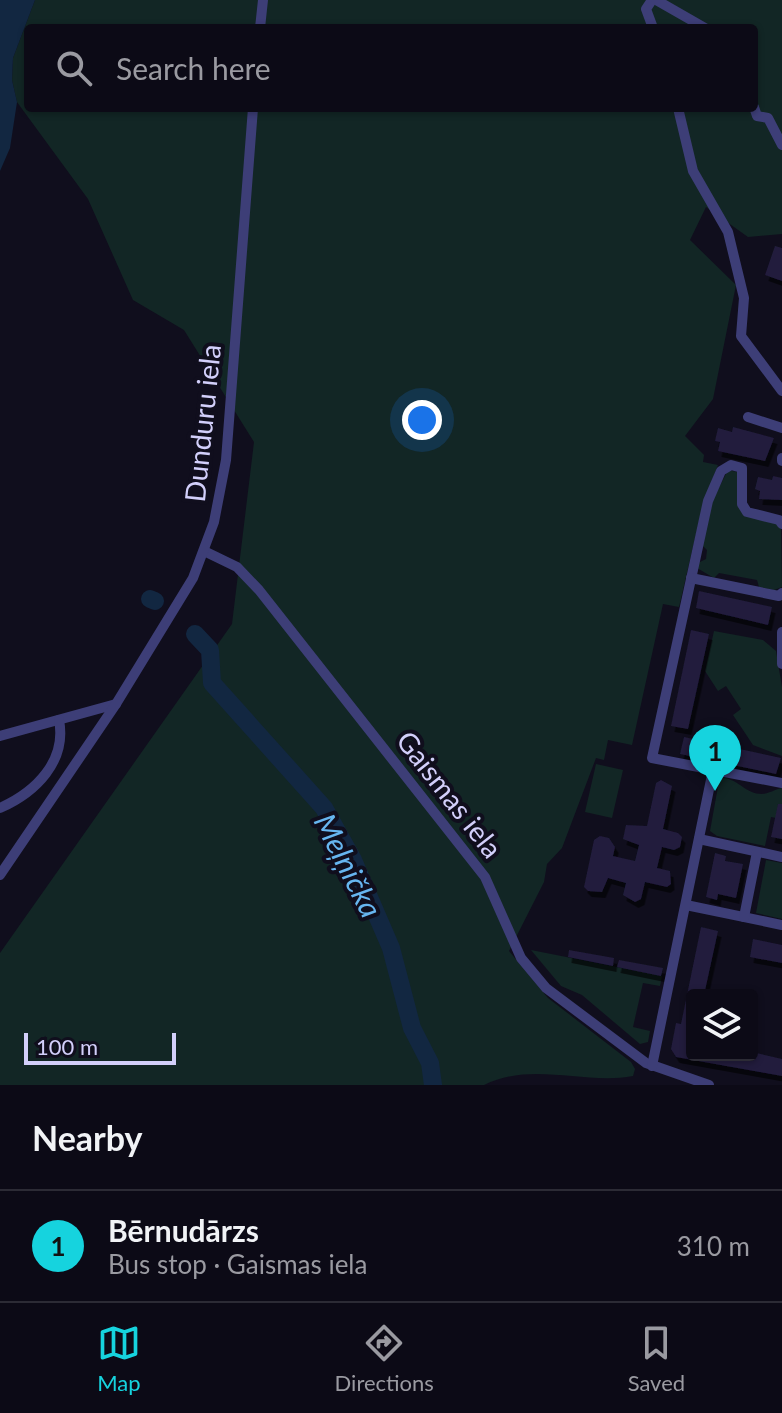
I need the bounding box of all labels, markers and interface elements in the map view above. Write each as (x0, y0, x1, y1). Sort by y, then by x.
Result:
search box (24, 24, 758, 112)
icon: search (52, 46, 96, 90)
text: Search here (116, 50, 271, 86)
street label: Dunduru iela (177, 342, 227, 504)
your location (402, 400, 442, 440)
street label: Gaismas iela (390, 724, 510, 864)
pin: 1 (689, 725, 741, 791)
water label: Meļņička (308, 807, 390, 923)
map controls (686, 989, 758, 1061)
button: layers (686, 989, 758, 1061)
scale bar (24, 1029, 176, 1065)
text: 100 m (36, 1033, 98, 1060)
text: Nearby (32, 1117, 143, 1158)
text: Bērnudārzs (108, 1212, 259, 1248)
text: 1 (50, 1230, 66, 1262)
text: 310 m (677, 1230, 750, 1262)
text: Bus stop · Gaismas iela (108, 1248, 367, 1280)
tab: Map (97, 1321, 141, 1396)
tab: Directions (335, 1321, 434, 1396)
tab: Saved (628, 1321, 685, 1396)

